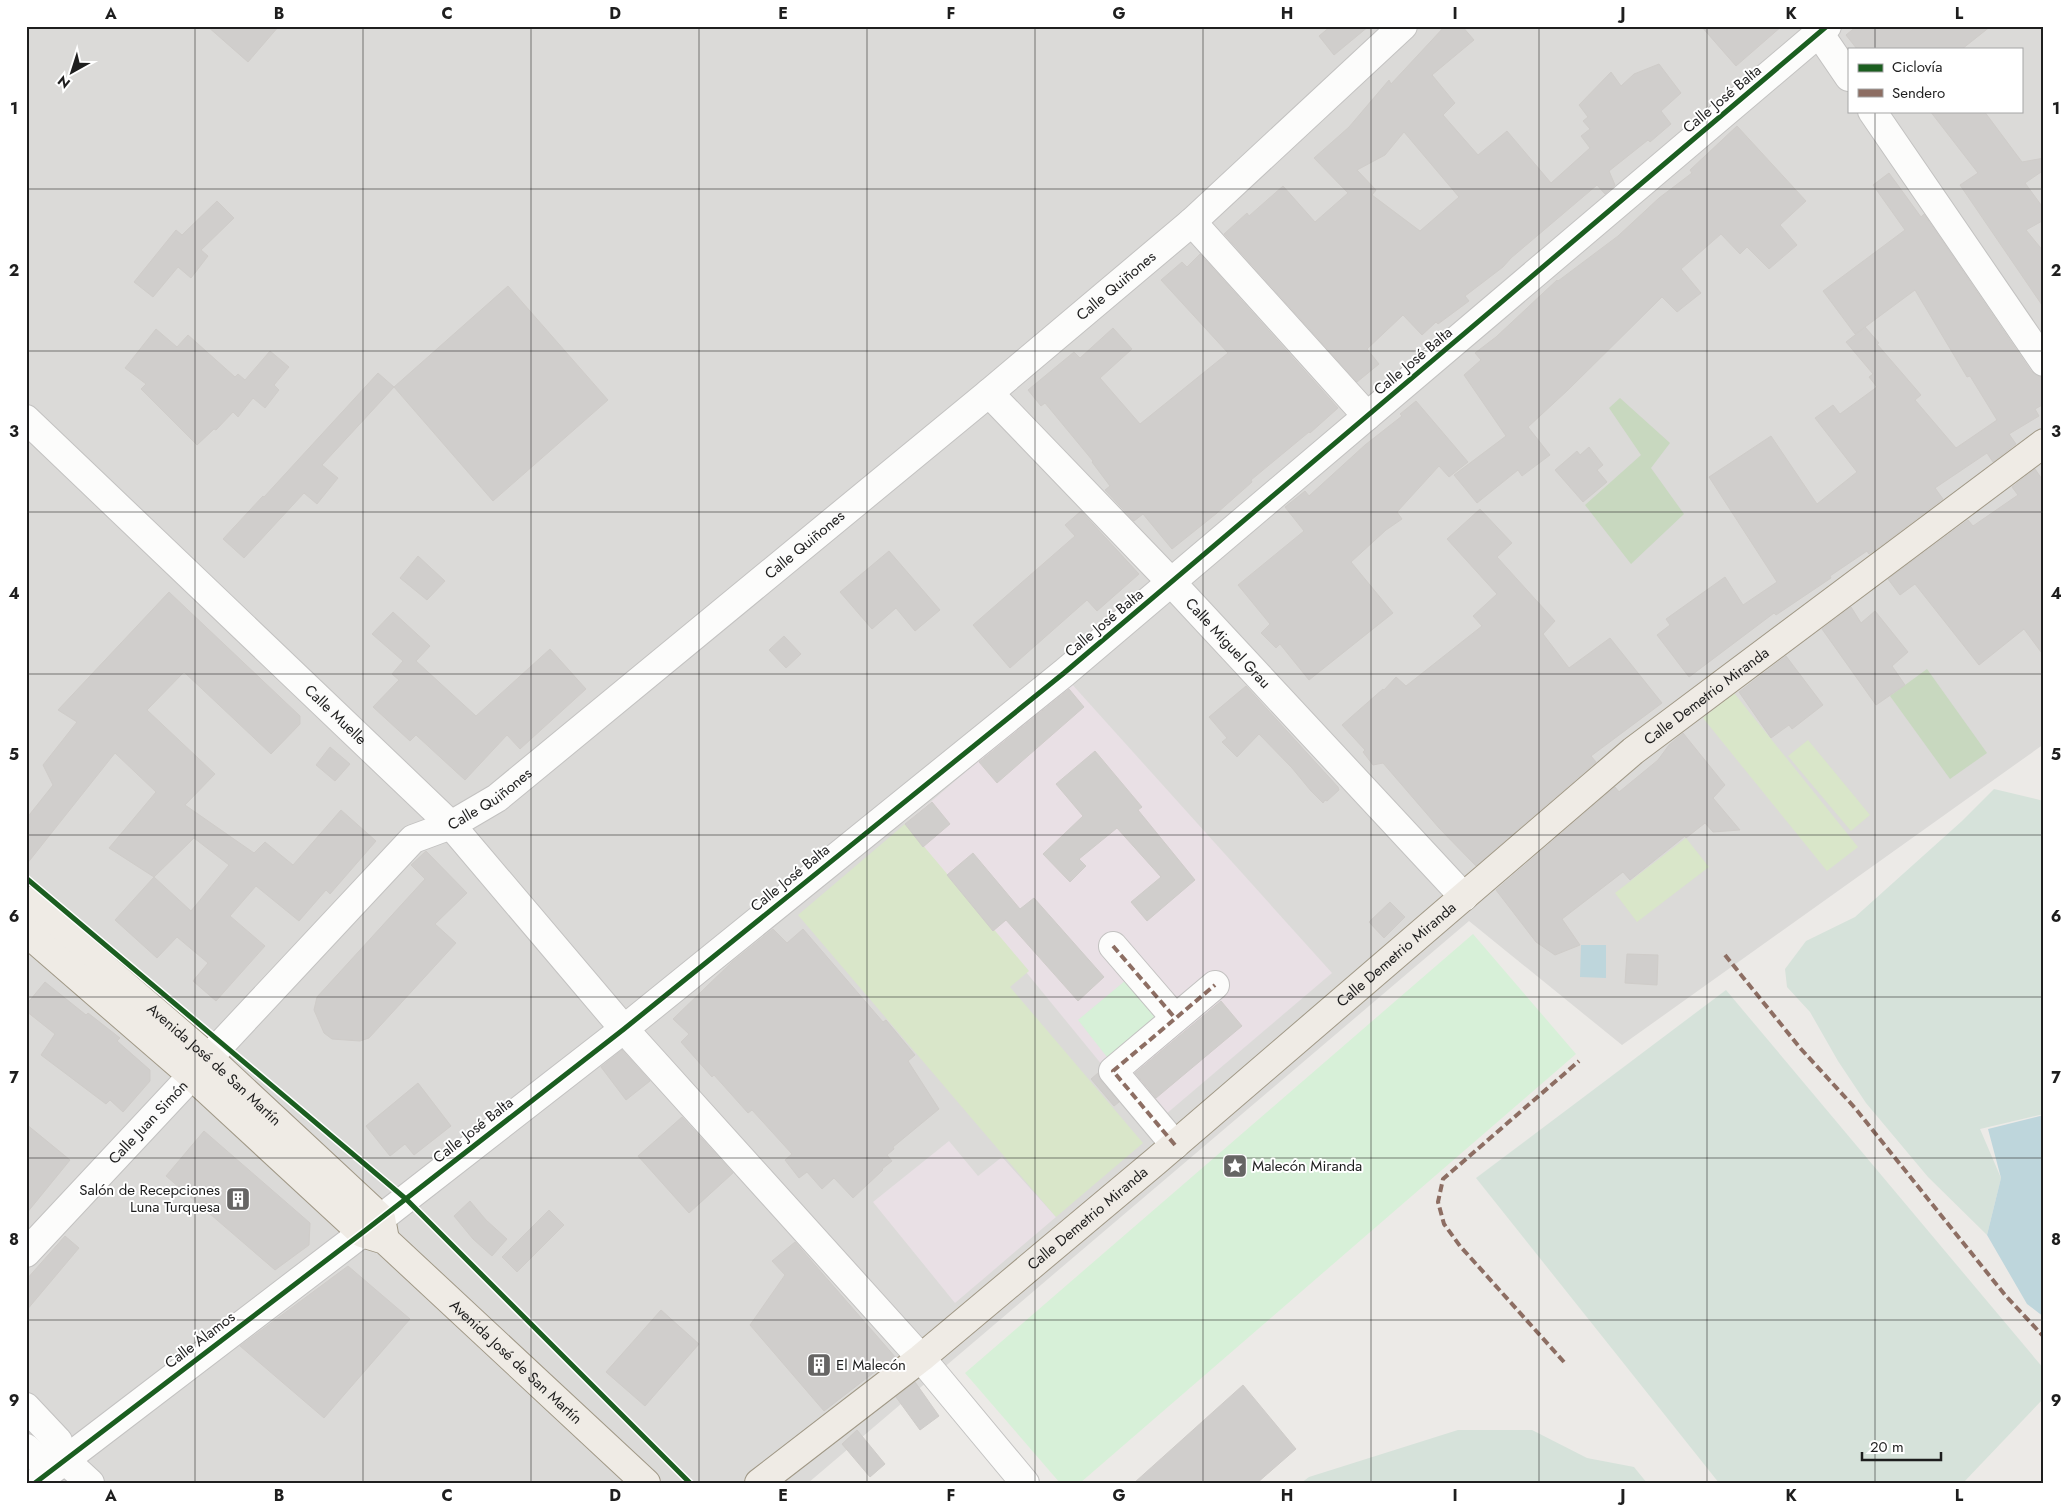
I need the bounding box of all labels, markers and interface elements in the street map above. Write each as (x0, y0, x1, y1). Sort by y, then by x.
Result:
text: A (104, 2, 117, 25)
text: B (274, 2, 284, 25)
text: C (441, 2, 453, 25)
text: D (609, 2, 621, 25)
text: E (778, 2, 788, 25)
text: F (947, 2, 955, 25)
text: G (1112, 2, 1126, 25)
text: H (1281, 2, 1293, 25)
text: I (1452, 2, 1458, 25)
text: J (1617, 2, 1626, 25)
text: K (1785, 2, 1797, 25)
text: L (1955, 2, 1964, 25)
north arrow (48, 48, 98, 98)
legend (1848, 48, 2022, 112)
text: Ciclovía (1892, 56, 1942, 78)
street label: Calle José Balta (1678, 60, 1766, 138)
text: N (53, 71, 74, 93)
text: Sendero (1892, 82, 1945, 104)
text: 1 (10, 97, 18, 120)
text: 1 (2052, 97, 2060, 120)
street label: Calle Quiñones (1072, 246, 1161, 326)
text: 2 (9, 259, 19, 282)
text: 2 (2051, 259, 2061, 282)
street label: Calle José Balta (1369, 322, 1457, 400)
text: 3 (9, 420, 19, 443)
text: 3 (2051, 420, 2061, 443)
street label: Calle Quiñones (760, 505, 849, 584)
text: 4 (8, 582, 20, 605)
text: 4 (2050, 582, 2062, 605)
street label: Calle José Balta (1060, 584, 1148, 662)
street label: Calle Miguel Grau (1180, 593, 1276, 693)
street label: Calle Demetrio Miranda (1639, 642, 1774, 750)
street label: Calle Muelle (299, 679, 372, 750)
text: 5 (9, 743, 19, 766)
text: 5 (2051, 743, 2061, 766)
street label: Calle Quiñones (443, 763, 537, 836)
street label: Calle José Balta (746, 839, 834, 917)
street label: Calle Demetrio Miranda (1332, 897, 1461, 1012)
text: 6 (9, 905, 19, 928)
text: 6 (2051, 905, 2061, 928)
street label: Avenida José de San Martín (142, 998, 286, 1131)
text: 7 (9, 1066, 19, 1089)
text: 7 (2051, 1066, 2061, 1089)
street label: Calle Juan Simón (103, 1075, 193, 1169)
street label: Calle José Balta (428, 1092, 518, 1168)
place icon: Malecón Miranda (1222, 1153, 1248, 1179)
place label: Malecón Miranda (1252, 1155, 1362, 1177)
street label: Calle Demetrio Miranda (1022, 1161, 1153, 1275)
place label: Salón de Recepciones Luna Turquesa (79, 1179, 220, 1218)
building icon: Salón de Recepciones Luna Turquesa (225, 1186, 251, 1212)
text: 8 (9, 1228, 19, 1251)
text: 8 (2051, 1228, 2061, 1251)
street label: Avenida José de San Martín (445, 1294, 587, 1429)
street label: Calle Álamos (160, 1306, 240, 1374)
building icon: El Malecón (806, 1352, 832, 1378)
place label: El Malecón (836, 1354, 906, 1376)
text: 9 (9, 1389, 19, 1412)
text: 9 (2051, 1389, 2061, 1412)
scale bar (1862, 1429, 1941, 1461)
text: 20 m (1870, 1436, 1904, 1458)
text: A (104, 1484, 117, 1507)
text: B (274, 1484, 284, 1507)
text: C (441, 1484, 453, 1507)
text: D (609, 1484, 621, 1507)
text: E (778, 1484, 788, 1507)
text: F (947, 1484, 955, 1507)
text: G (1112, 1484, 1126, 1507)
text: H (1281, 1484, 1293, 1507)
text: I (1452, 1484, 1458, 1507)
text: J (1617, 1484, 1626, 1507)
text: K (1785, 1484, 1797, 1507)
text: L (1955, 1484, 1964, 1507)

